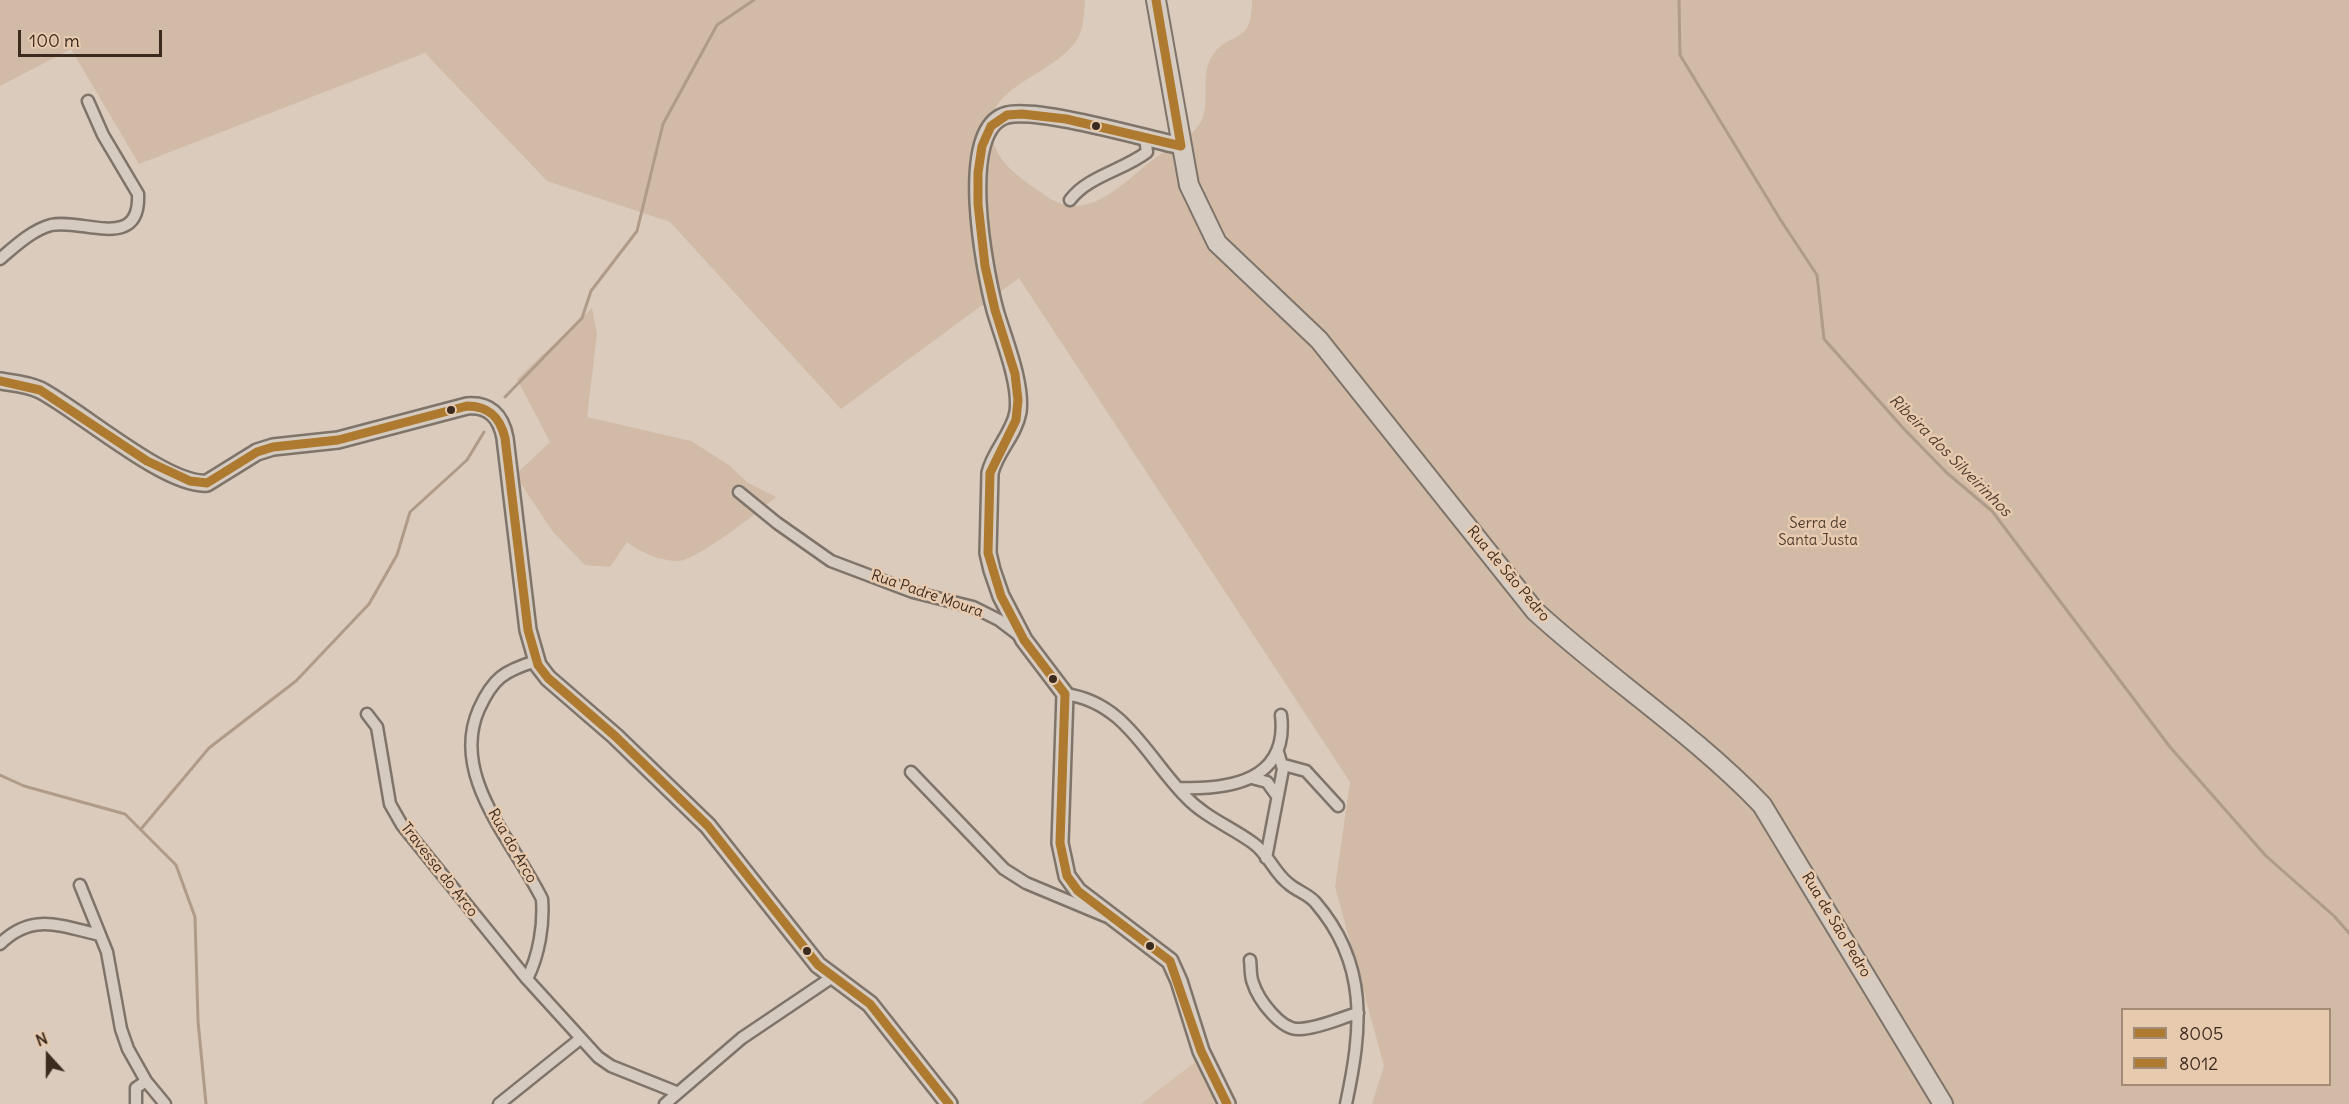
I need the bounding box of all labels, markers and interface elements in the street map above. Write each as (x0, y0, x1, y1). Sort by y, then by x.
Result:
scale bar (21, 18, 165, 56)
text: 100 m (29, 29, 80, 52)
unlabelled marker (1090, 120, 1102, 132)
water label: Ribeira dos Silveirinhos (1885, 391, 2015, 521)
unlabelled marker (445, 404, 457, 416)
park label: Serra de Santa Justa (1778, 515, 1858, 550)
street label: Rua de São Pedro (1463, 523, 1553, 625)
street label: Rua Padre Moura (869, 566, 985, 622)
unlabelled marker (1047, 673, 1059, 685)
street label: Rua do Arco (484, 806, 540, 886)
street label: Travessa do Arco (397, 819, 481, 921)
street label: Rua de São Pedro (1798, 869, 1874, 981)
unlabelled marker (1144, 940, 1156, 952)
unlabelled marker (801, 945, 813, 957)
legend (2121, 1008, 2331, 1086)
text: 8005 (2179, 1022, 2223, 1045)
north arrow (18, 1026, 78, 1086)
text: N (33, 1028, 50, 1051)
text: 8012 (2179, 1052, 2218, 1075)

